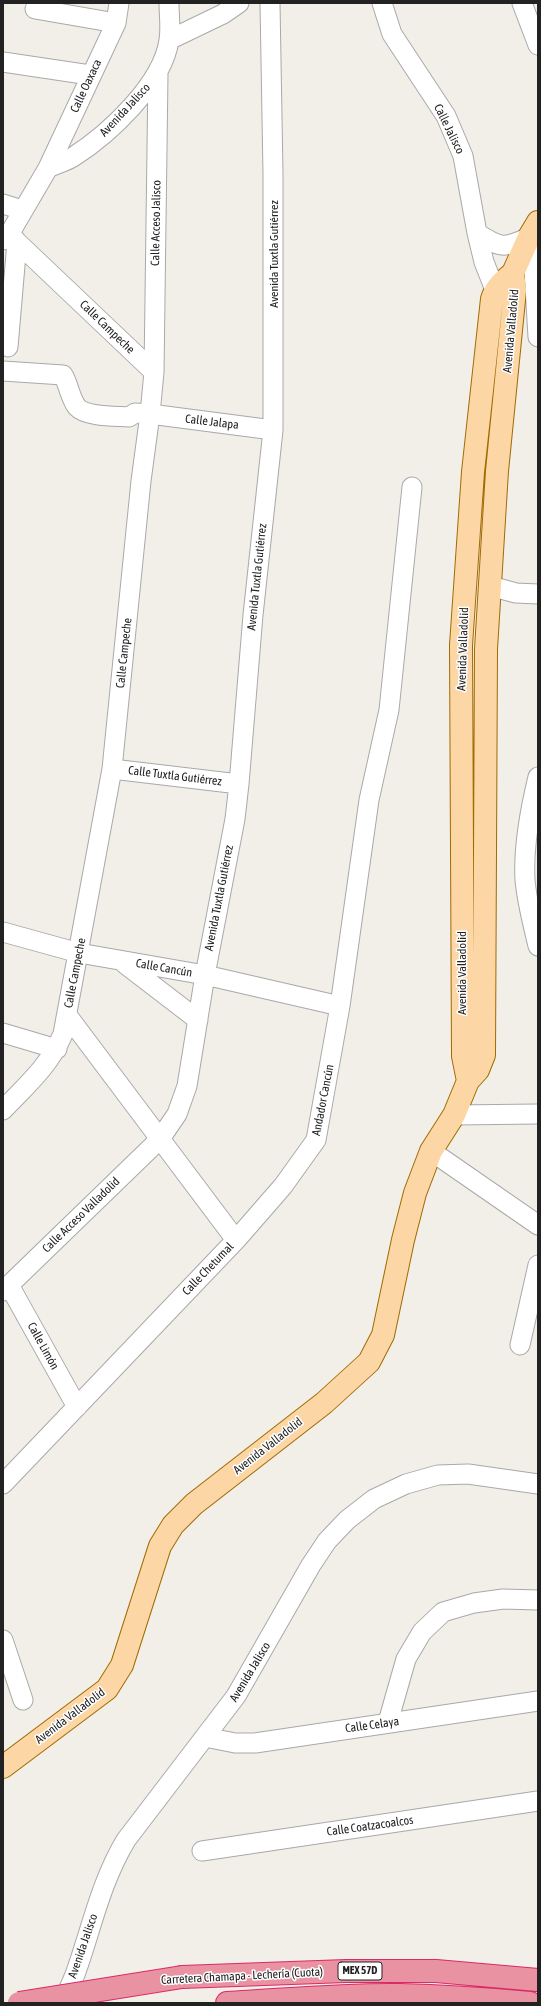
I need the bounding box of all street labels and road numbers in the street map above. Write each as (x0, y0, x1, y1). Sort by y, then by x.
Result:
street label: Calle Oaxaca (67, 57, 105, 115)
street label: Avenida Jalisco (97, 80, 153, 140)
street label: Calle Jalisco (431, 102, 467, 156)
street label: Calle Acceso Jalisco (148, 180, 164, 266)
street label: Avenida Tuxtla Gutiérrez (267, 200, 281, 308)
street label: Avenida Valladolid (500, 289, 522, 373)
street label: Calle Campeche (77, 297, 137, 357)
street label: Calle Jalapa (184, 412, 240, 432)
street label: Avenida Tuxtla Gutiérrez (244, 523, 270, 631)
street label: Avenida Valladolid (454, 607, 472, 691)
street label: Calle Campeche (113, 617, 135, 689)
street label: Calle Tuxtla Gutiérrez (127, 763, 223, 789)
street label: Avenida Tuxtla Gutiérrez (202, 844, 236, 952)
street label: Avenida Valladolid (455, 931, 469, 1015)
street label: Calle Campeche (61, 937, 89, 1009)
street label: Calle Cancún (135, 956, 193, 980)
street label: Andador Cancún (309, 1063, 337, 1137)
street label: Calle Acceso Valladolid (39, 1174, 123, 1256)
street label: Calle Chetumal (179, 1240, 237, 1298)
street label: Calle Limón (24, 1320, 62, 1372)
street label: Avenida Valladolid (231, 1415, 305, 1477)
street label: Avenida Jalisco (226, 1639, 274, 1705)
street label: Avenida Valladolid (32, 1685, 108, 1747)
street label: Calle Celaya (344, 1714, 400, 1736)
street label: Calle Coatzacoalcos (326, 1813, 414, 1839)
street label: Avenida Jalisco (65, 1912, 101, 1980)
road number: MEX 57D (338, 1962, 382, 1980)
street label: Carretera Chamapa - Lechería (Cuota) (161, 1965, 323, 1987)

